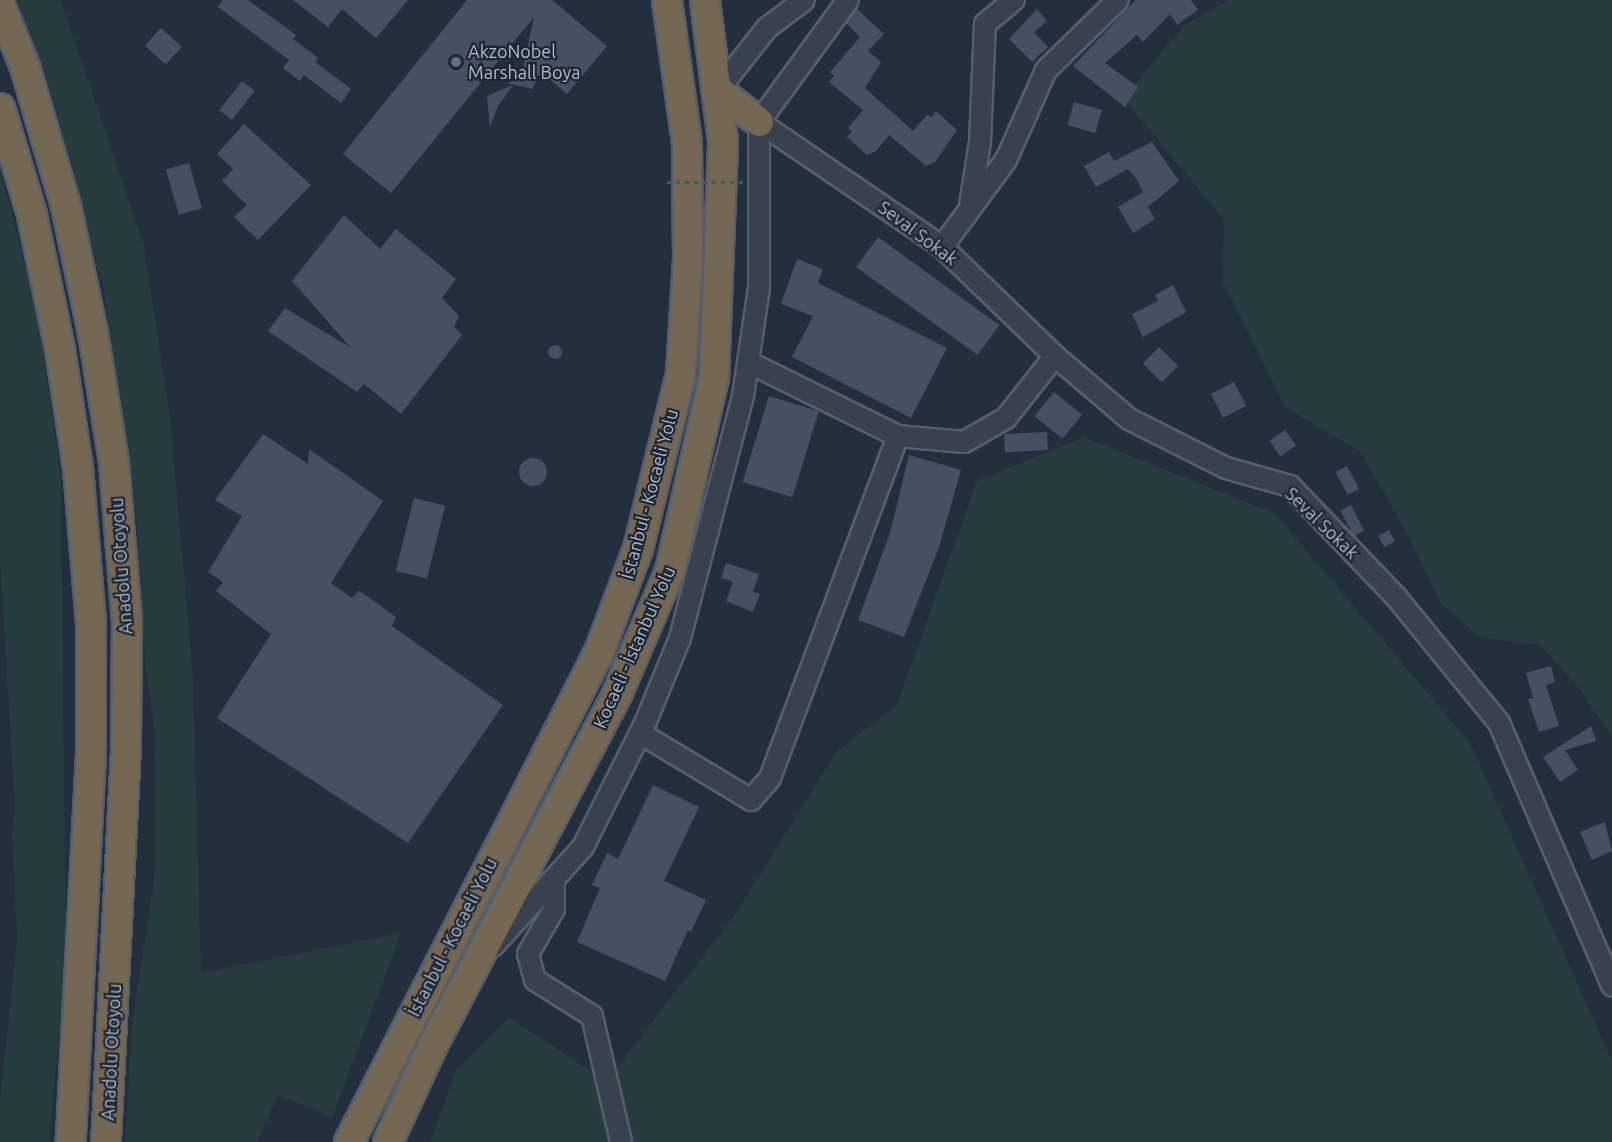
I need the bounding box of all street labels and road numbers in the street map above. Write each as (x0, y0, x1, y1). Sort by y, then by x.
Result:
street label: Seval Sokak (874, 196, 962, 270)
street label: İstanbul - Kocaeli Yolu (616, 407, 682, 581)
street label: Seval Sokak (1281, 483, 1363, 563)
street label: Anadolu Otoyolu (105, 497, 137, 635)
street label: Kocaeli - İstanbul Yolu (589, 563, 679, 731)
street label: İstanbul - Kocaeli Yolu (403, 854, 501, 1020)
street label: Anadolu Otoyolu (97, 983, 125, 1121)

